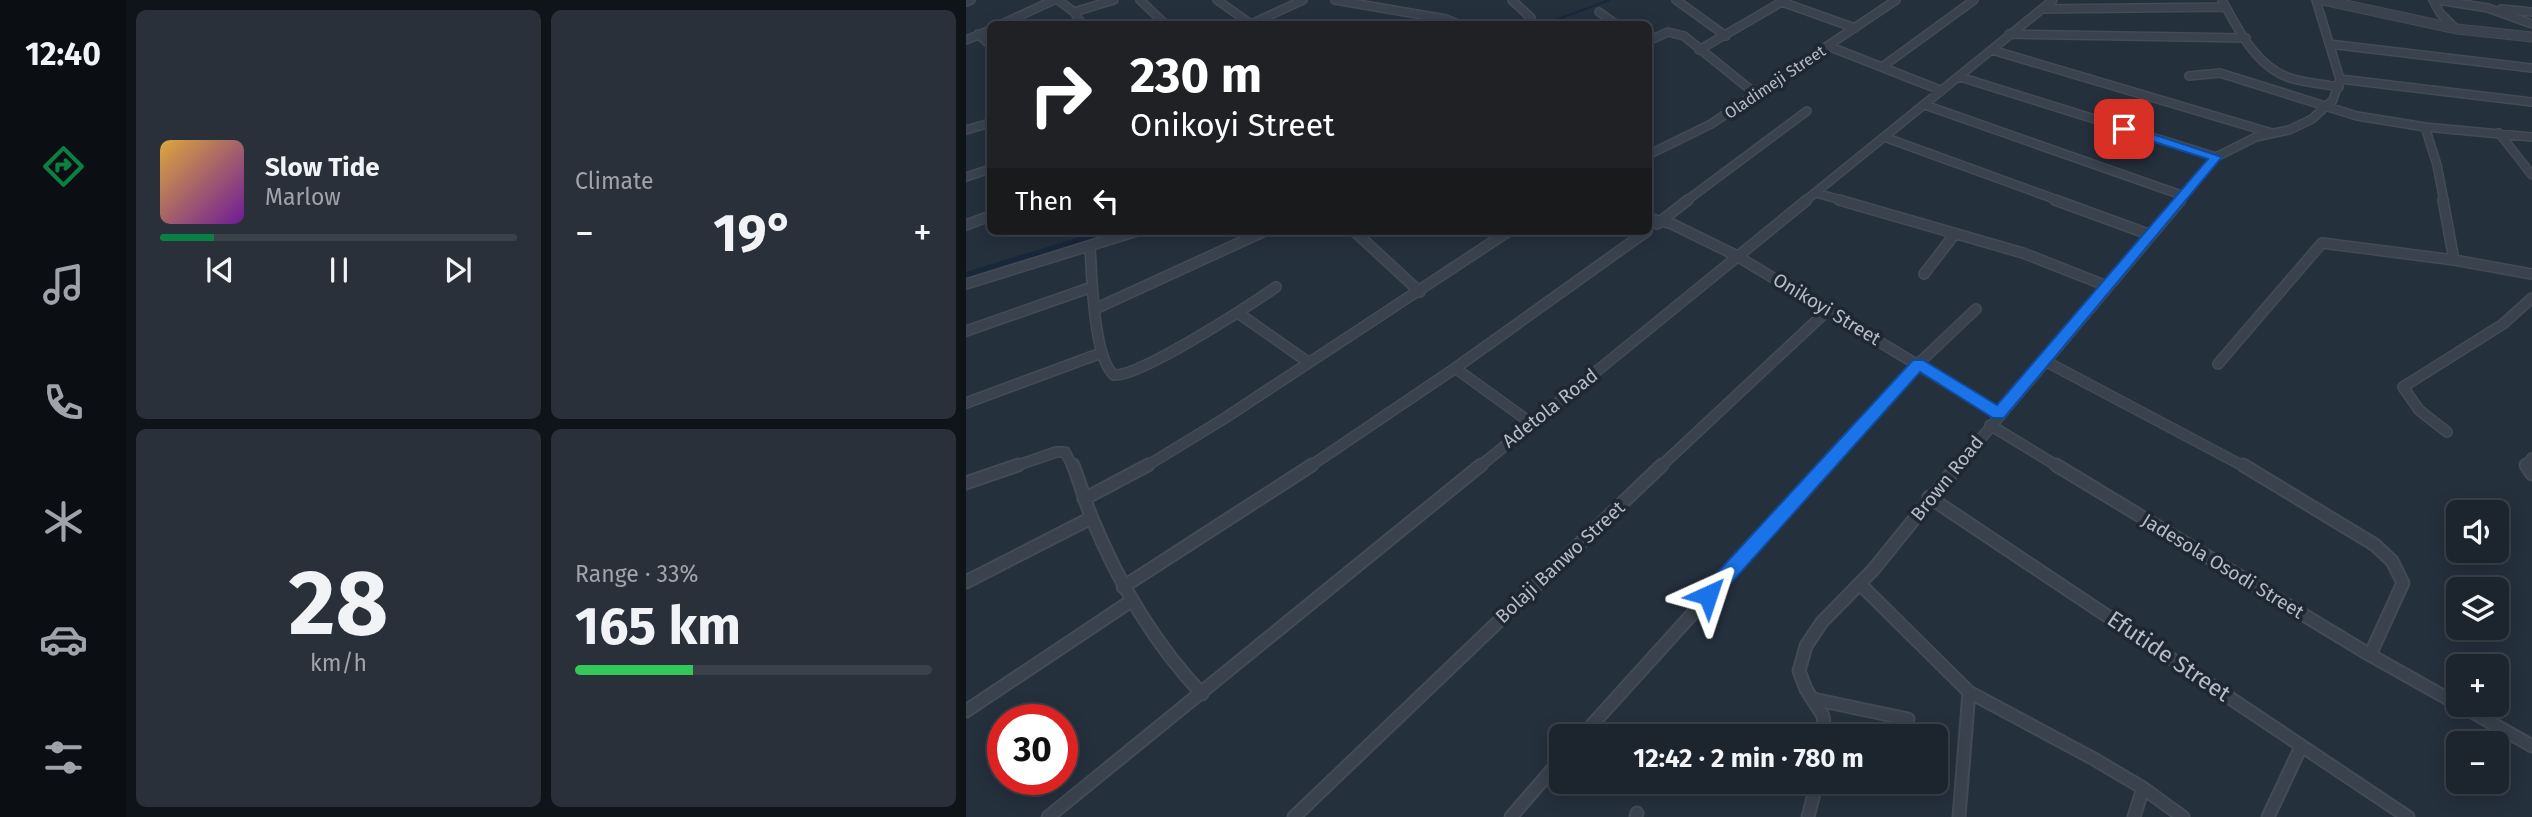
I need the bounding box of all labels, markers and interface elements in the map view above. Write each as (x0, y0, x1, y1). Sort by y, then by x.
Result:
text: 12:40 (25, 35, 101, 73)
street label: Oladimeji Street (1721, 41, 1829, 123)
text: 230 m (1130, 46, 1262, 105)
icon: right (1015, 49, 1106, 140)
pin (2094, 99, 2154, 159)
text: Onikoyi Street (1130, 106, 1335, 144)
icon: arrive (2105, 110, 2143, 148)
icon: directions (39, 142, 88, 191)
text: Slow Tide (265, 152, 380, 183)
text: Climate (575, 167, 654, 195)
icon: left (1087, 182, 1125, 220)
text: Marlow (265, 183, 341, 211)
text: Then (1015, 186, 1073, 217)
text: 19° (713, 202, 794, 265)
text: − (575, 210, 594, 256)
text: + (913, 210, 932, 256)
icon: previous (201, 251, 239, 289)
icon: pause (320, 251, 358, 289)
icon: next (439, 251, 477, 289)
icon: music (39, 260, 88, 309)
street label: Onikoyi Street (1769, 268, 1885, 350)
street label: Adetola Road (1498, 364, 1602, 452)
icon: phone (39, 378, 88, 427)
street label: Brown Road (1906, 431, 1988, 525)
street label: Bolaji Banwo Street (1491, 496, 1629, 628)
icon: climate (39, 497, 88, 546)
map controls (2446, 500, 2509, 794)
button: sound (2446, 500, 2509, 563)
street label: Jadesola Osodi Street (2138, 508, 2308, 624)
text: 28 (289, 549, 388, 658)
position arrow (1671, 558, 1745, 632)
text: Range · 33% (575, 560, 698, 588)
button: layers (2446, 577, 2509, 640)
text: 165 km (575, 595, 741, 658)
street label: Efutide Street (2102, 605, 2236, 708)
icon: car (39, 615, 88, 664)
text: km/h (310, 649, 367, 677)
button: + (2446, 654, 2509, 717)
speed limit sign: 30 (987, 704, 1078, 795)
button: − (2446, 731, 2509, 794)
icon: filters (39, 733, 88, 782)
text: 12:42 · 2 min · 780 m (1633, 743, 1864, 774)

